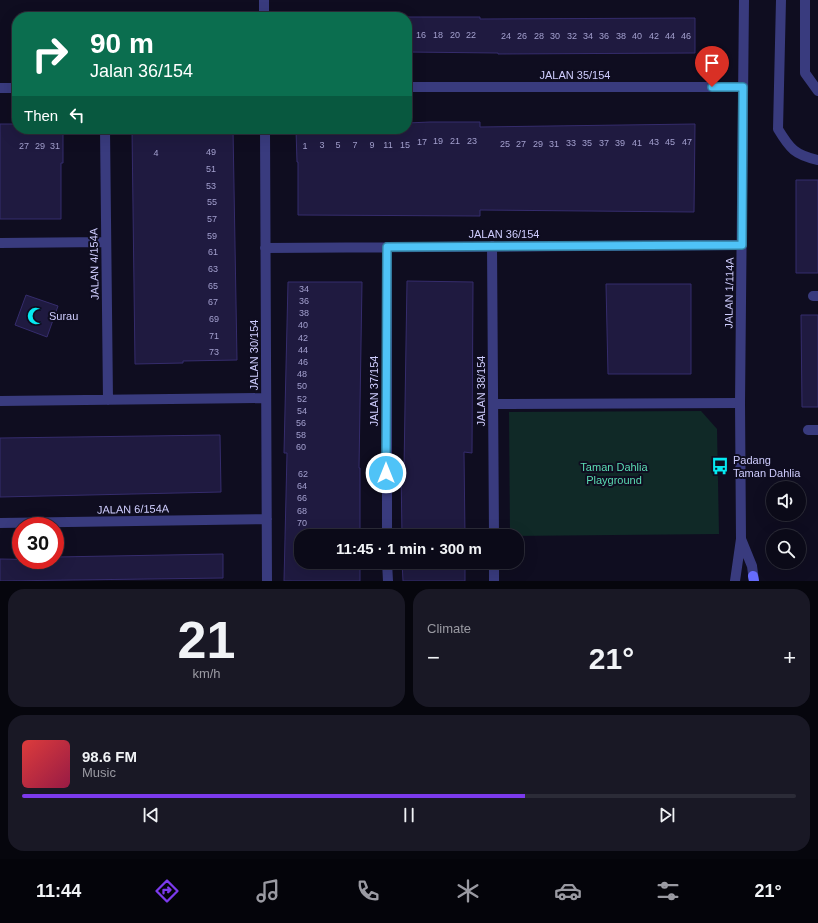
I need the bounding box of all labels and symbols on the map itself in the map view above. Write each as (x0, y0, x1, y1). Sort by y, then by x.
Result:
house number: 16 (416, 30, 426, 40)
house number: 18 (433, 30, 443, 40)
house number: 20 (450, 30, 460, 40)
house number: 22 (466, 30, 476, 40)
house number: 24 (501, 31, 511, 41)
house number: 26 (517, 31, 527, 41)
house number: 28 (534, 31, 544, 41)
house number: 30 (550, 31, 560, 41)
house number: 32 (567, 31, 577, 41)
house number: 34 (583, 31, 593, 41)
house number: 36 (599, 31, 609, 41)
house number: 38 (616, 31, 626, 41)
house number: 40 (632, 31, 642, 41)
house number: 42 (649, 31, 659, 41)
house number: 44 (665, 31, 675, 41)
house number: 46 (681, 31, 691, 41)
pin (695, 46, 729, 87)
street label: JALAN 35/154 (540, 69, 610, 81)
house number: 19 (433, 136, 443, 146)
house number: 21 (450, 136, 460, 146)
house number: 23 (467, 136, 477, 146)
house number: 17 (417, 137, 427, 147)
house number: 43 (649, 137, 659, 147)
house number: 45 (665, 137, 675, 147)
house number: 47 (682, 137, 692, 147)
house number: 33 (566, 138, 576, 148)
house number: 35 (582, 138, 592, 148)
house number: 37 (599, 138, 609, 148)
house number: 39 (615, 138, 625, 148)
house number: 41 (632, 138, 642, 148)
house number: 25 (500, 139, 510, 149)
house number: 27 (516, 139, 526, 149)
house number: 29 (533, 139, 543, 149)
house number: 31 (549, 139, 559, 149)
house number: 3 (319, 140, 325, 150)
house number: 5 (335, 140, 341, 150)
house number: 7 (352, 140, 358, 150)
house number: 9 (369, 140, 375, 150)
house number: 11 (383, 140, 393, 150)
house number: 15 (400, 140, 410, 150)
house number: 27 (19, 141, 29, 151)
house number: 29 (35, 141, 45, 151)
house number: 31 (50, 141, 60, 151)
house number: 1 (302, 141, 308, 151)
house number: 49 (206, 147, 216, 157)
house number: 4 (153, 148, 159, 158)
house number: 51 (206, 164, 216, 174)
house number: 53 (206, 181, 216, 191)
house number: 55 (207, 197, 217, 207)
house number: 57 (207, 214, 217, 224)
street label: JALAN 4/154A (87, 227, 101, 300)
street label: JALAN 36/154 (469, 228, 539, 240)
house number: 59 (207, 231, 217, 241)
house number: 61 (208, 247, 218, 257)
street label: JALAN 1/114A (722, 257, 736, 329)
house number: 63 (208, 264, 218, 274)
house number: 65 (208, 281, 218, 291)
house number: 34 (299, 284, 309, 294)
house number: 36 (299, 296, 309, 306)
house number: 67 (208, 297, 218, 307)
mosque icon: Surau (26, 306, 46, 326)
house number: 38 (299, 308, 309, 318)
place label: Surau (49, 310, 78, 322)
house number: 69 (209, 314, 219, 324)
street label: JALAN 30/154 (248, 320, 260, 390)
house number: 40 (298, 320, 308, 330)
house number: 71 (209, 331, 219, 341)
house number: 42 (298, 333, 308, 343)
house number: 44 (298, 345, 308, 355)
house number: 73 (209, 347, 219, 357)
street label: JALAN 37/154 (368, 356, 380, 426)
street label: JALAN 38/154 (475, 356, 487, 426)
house number: 46 (298, 357, 308, 367)
house number: 48 (297, 369, 307, 379)
house number: 50 (297, 381, 307, 391)
house number: 52 (297, 394, 307, 404)
house number: 54 (297, 406, 307, 416)
house number: 56 (296, 418, 306, 428)
house number: 58 (296, 430, 306, 440)
house number: 60 (296, 442, 306, 452)
position arrow (365, 452, 407, 494)
place label: Padang Taman Dahlia (733, 454, 801, 479)
bus stop icon: Padang Taman Dahlia (710, 456, 730, 476)
park label: Taman Dahlia Playground (580, 461, 649, 486)
house number: 62 (298, 469, 308, 479)
house number: 64 (297, 481, 307, 491)
house number: 66 (297, 493, 307, 503)
street label: JALAN 6/154A (97, 502, 170, 516)
house number: 68 (297, 506, 307, 516)
speed limit sign: 30 (12, 517, 64, 569)
house number: 70 (297, 518, 307, 528)

